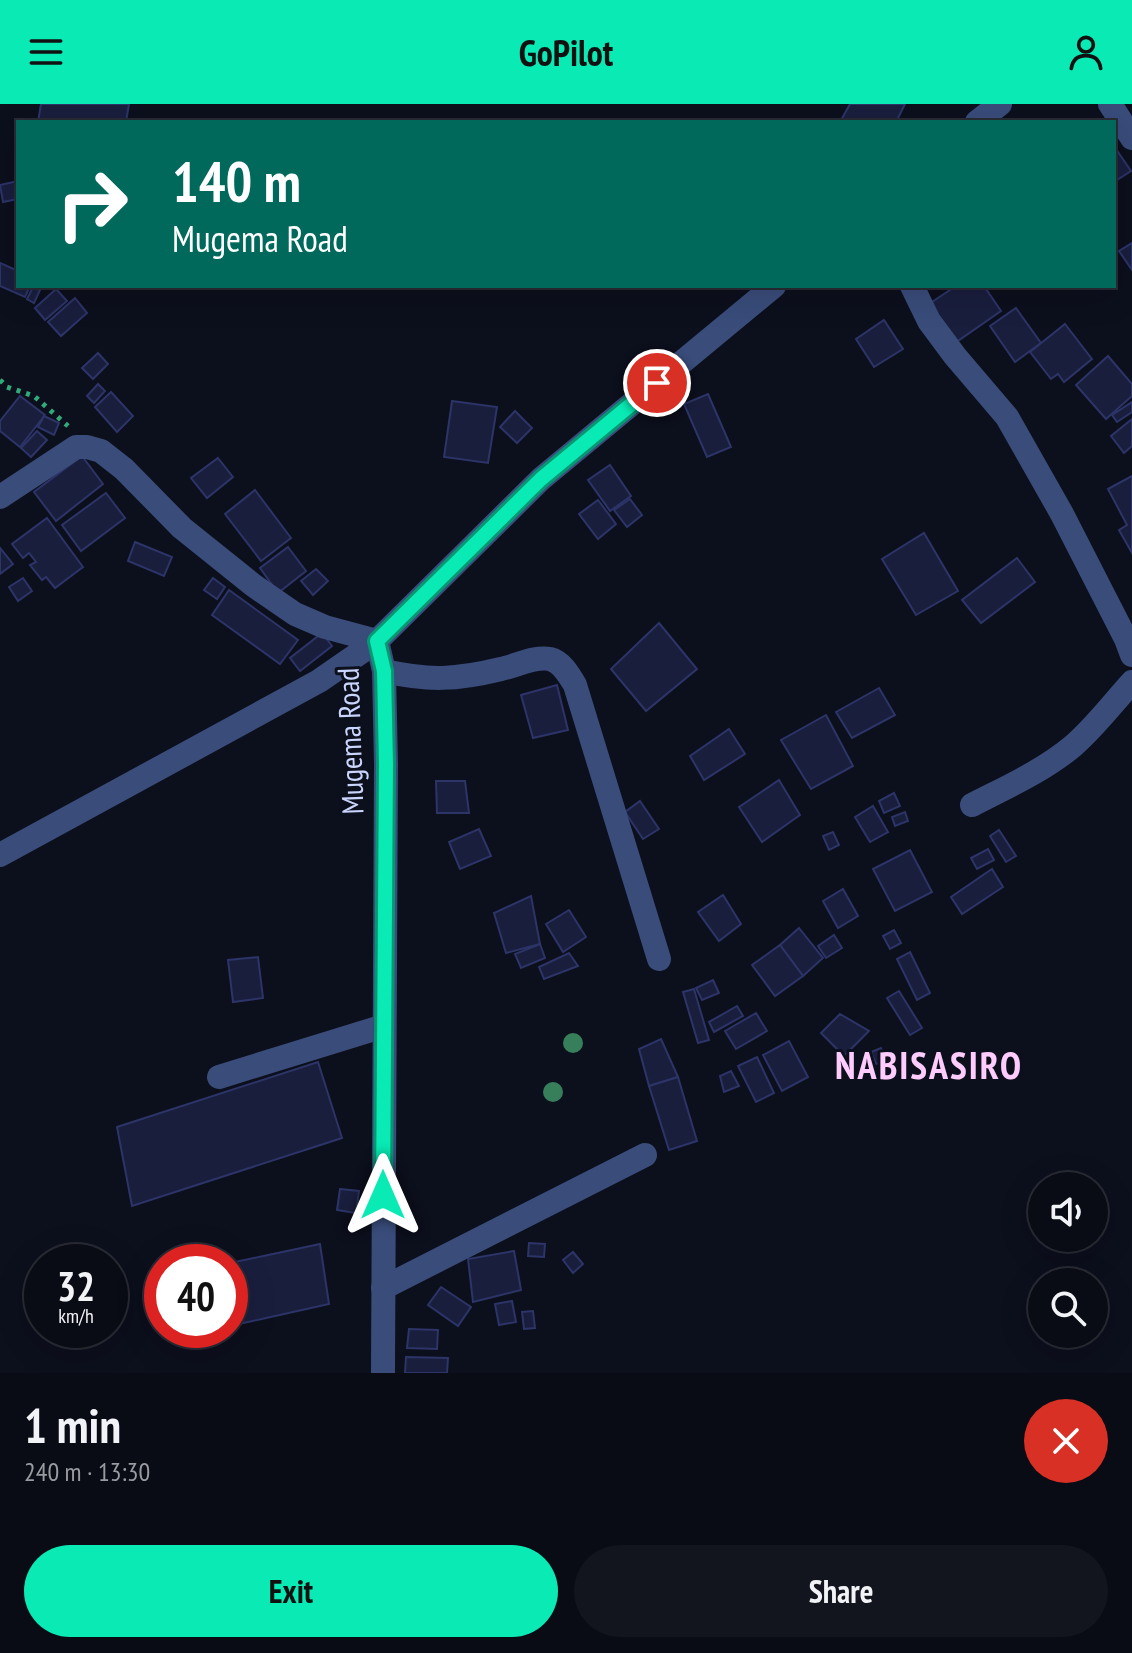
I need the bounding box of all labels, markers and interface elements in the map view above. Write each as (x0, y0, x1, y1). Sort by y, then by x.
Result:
text: GoPilot (519, 29, 613, 76)
icon: menu (24, 30, 68, 74)
icon: person (1064, 30, 1108, 74)
text: 140 m (172, 145, 301, 217)
icon: right (40, 152, 144, 256)
text: Mugema Road (172, 215, 348, 262)
pin (623, 349, 691, 417)
icon: arrive (635, 361, 679, 405)
street label: Mugema Road (327, 667, 372, 815)
district label: NABISASIRO (835, 1040, 1023, 1089)
position arrow (341, 1153, 425, 1237)
map controls (1028, 1172, 1108, 1348)
button: sound (1028, 1172, 1108, 1252)
speed limit sign: 40 (144, 1244, 248, 1348)
text: 32 (57, 1260, 95, 1312)
button: search (1028, 1268, 1108, 1348)
text: km/h (58, 1303, 94, 1329)
text: 1 min (24, 1394, 121, 1456)
button: close (1024, 1399, 1108, 1483)
text: 240 m · 13:30 (24, 1455, 150, 1488)
button: Exit (24, 1545, 558, 1637)
button: Share (574, 1545, 1108, 1637)

